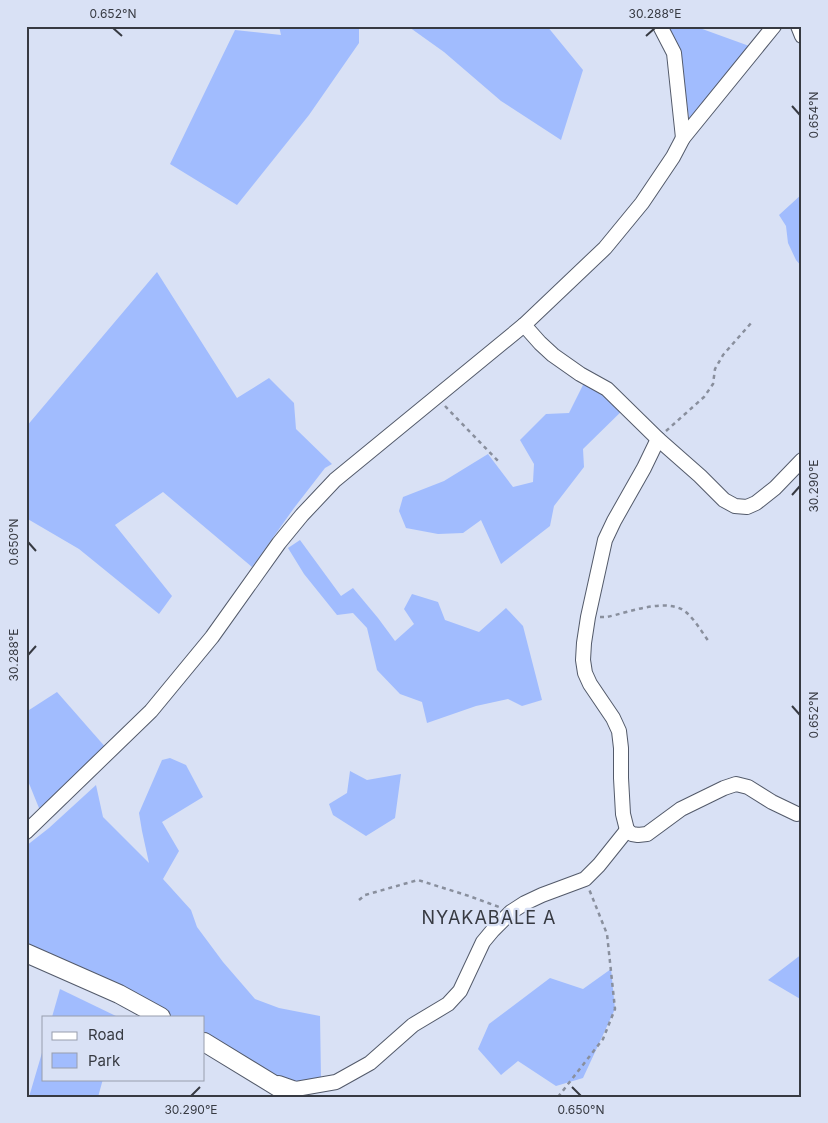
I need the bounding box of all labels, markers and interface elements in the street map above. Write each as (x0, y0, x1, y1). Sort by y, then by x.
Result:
text: 0.652°N (90, 6, 136, 21)
text: 30.288°E (629, 6, 681, 21)
text: 0.654°N (806, 91, 821, 139)
text: 30.290°E (806, 459, 821, 513)
text: 0.650°N (6, 518, 21, 566)
text: 30.288°E (6, 629, 21, 681)
text: 0.652°N (806, 692, 821, 738)
district label: NYAKABALE A (421, 907, 557, 928)
legend (42, 1016, 205, 1080)
text: Road (88, 1025, 124, 1044)
text: Park (88, 1051, 121, 1070)
text: 30.290°E (164, 1102, 218, 1117)
text: 0.650°N (557, 1102, 605, 1117)

